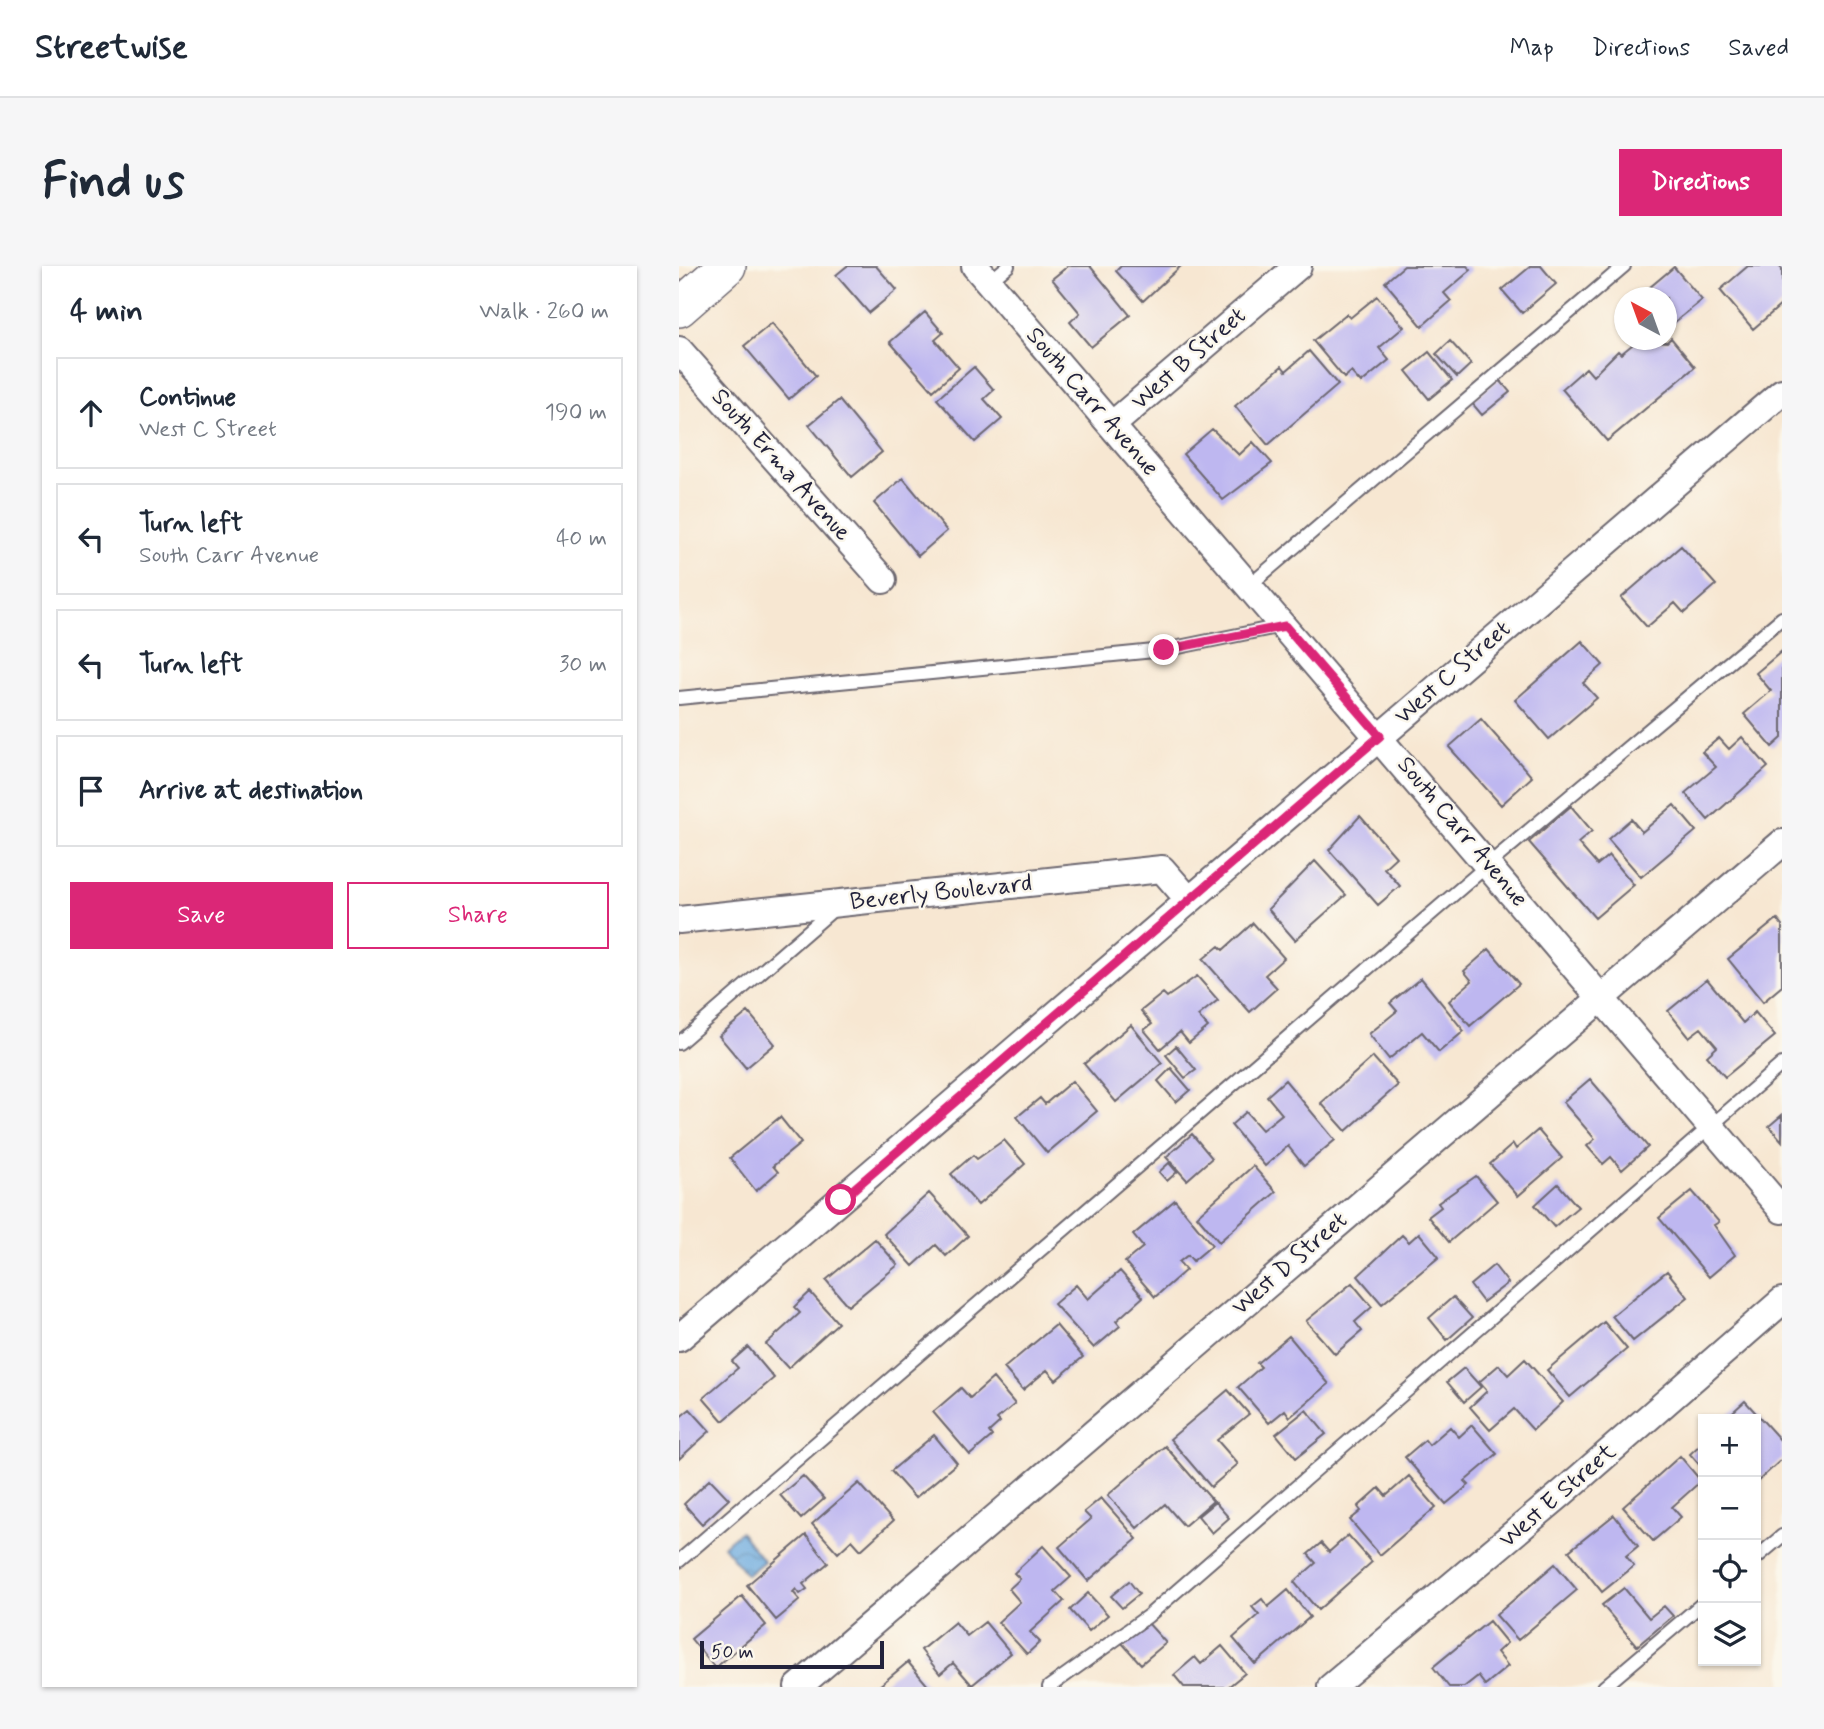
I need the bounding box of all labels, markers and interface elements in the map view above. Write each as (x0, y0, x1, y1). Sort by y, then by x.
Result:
text: Streetwise (35, 26, 188, 70)
text: Map (1510, 33, 1554, 64)
text: Directions (1592, 33, 1690, 64)
text: Saved (1728, 33, 1789, 64)
button: Directions (1619, 149, 1782, 216)
text: Find us (42, 150, 185, 215)
north arrow (1614, 287, 1677, 350)
text: 4 min (70, 292, 143, 331)
text: Walk · 260 m (479, 297, 609, 327)
street label: West B Street (1125, 301, 1253, 417)
street label: South Carr Avenue (1019, 321, 1165, 483)
text: Continue (139, 381, 236, 415)
street label: South Erma Avenue (704, 382, 858, 548)
icon: ahead (72, 394, 110, 432)
text: 190 m (545, 398, 607, 428)
text: West C Street (139, 415, 277, 445)
text: Turn left (139, 507, 243, 541)
icon: left (72, 520, 110, 558)
text: 40 m (556, 524, 607, 554)
text: South Carr Avenue (139, 541, 319, 571)
street label: West C Street (1389, 614, 1517, 732)
route end (1148, 634, 1179, 665)
icon: left (72, 646, 110, 684)
text: Turn left (139, 648, 243, 682)
text: 30 m (559, 650, 607, 680)
street label: South Carr Avenue (1390, 750, 1534, 914)
icon: arrive (72, 772, 110, 810)
text: Arrive at destination (139, 774, 363, 808)
street label: Beverly Boulevard (848, 868, 1034, 918)
button: Save (70, 882, 333, 949)
button: Share (347, 882, 609, 949)
route start (825, 1184, 856, 1215)
street label: West D Street (1226, 1205, 1354, 1323)
map controls (1698, 1414, 1761, 1666)
button: + (1698, 1414, 1761, 1477)
street label: West E Street (1493, 1437, 1623, 1555)
button: − (1698, 1477, 1761, 1540)
button: locate (1698, 1540, 1761, 1603)
button: layers (1698, 1603, 1761, 1666)
scale bar (700, 1638, 884, 1670)
text: 50 m (711, 1640, 754, 1665)

